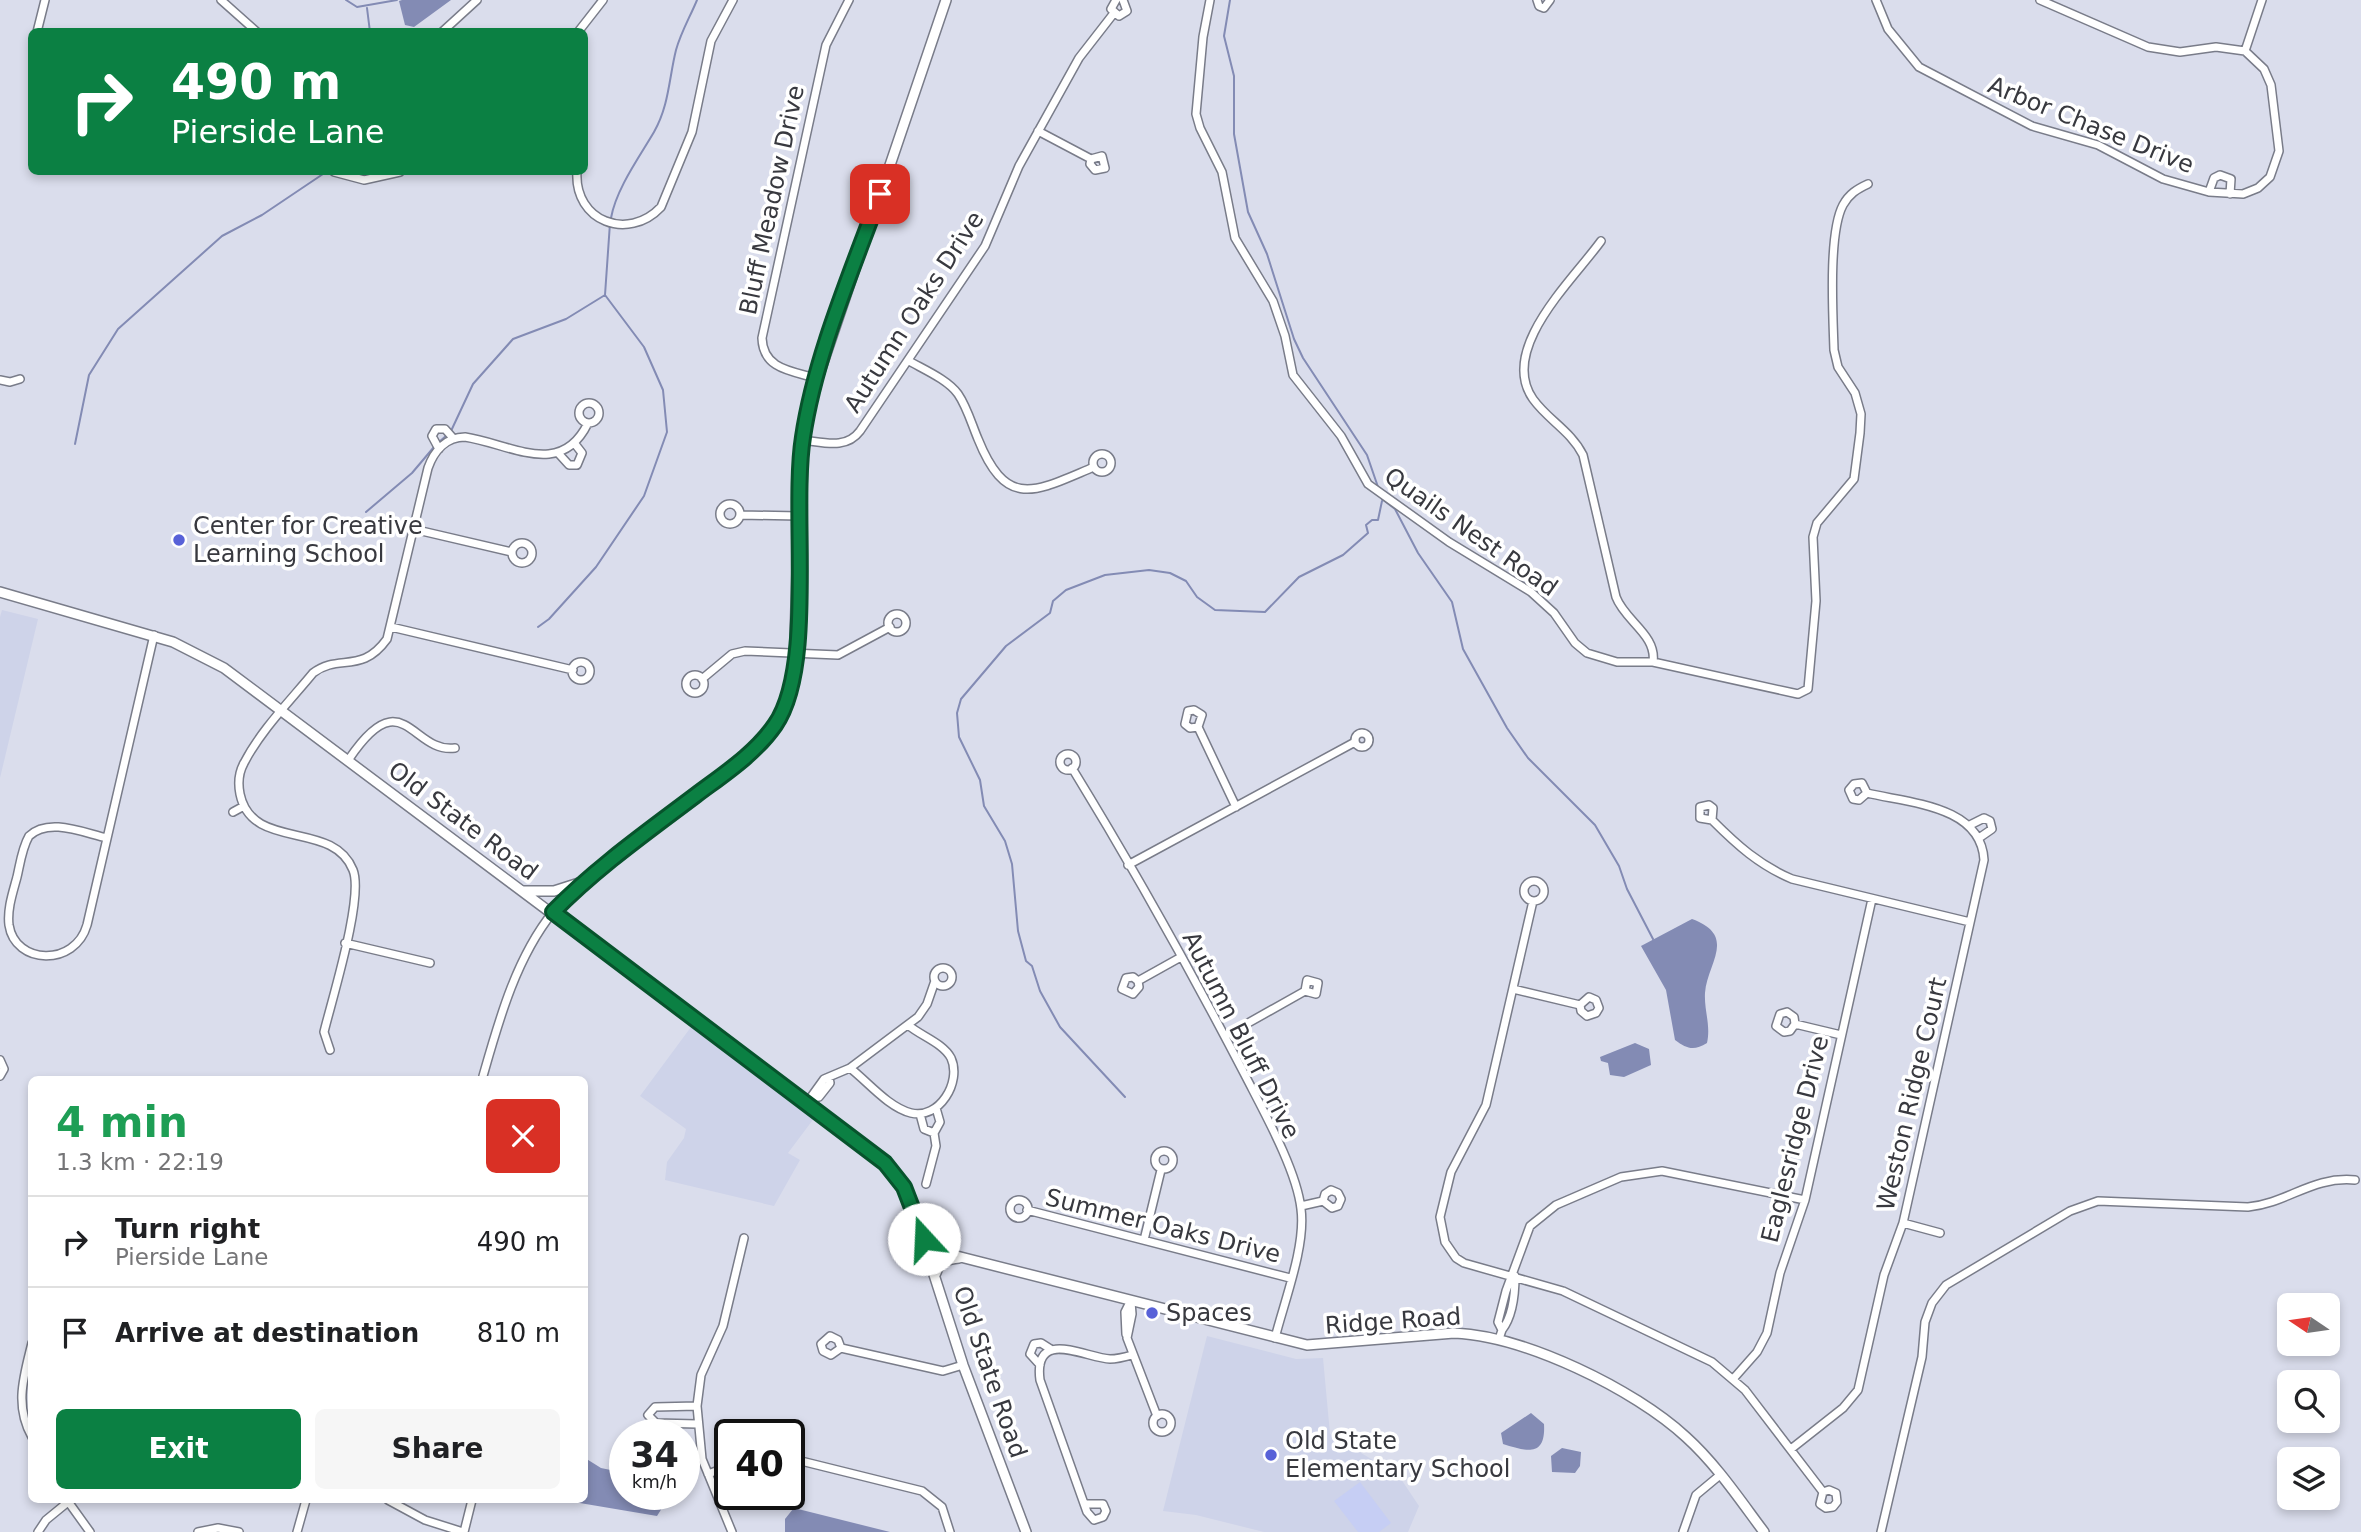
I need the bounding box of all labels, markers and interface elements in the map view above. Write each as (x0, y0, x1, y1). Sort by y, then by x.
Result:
text: 490 m (171, 54, 341, 111)
icon: right (56, 56, 147, 147)
street label: Arbor Chase Drive (1984, 71, 2198, 179)
street label: Bluff Meadow Drive (734, 83, 810, 317)
text: Pierside Lane (171, 113, 384, 151)
pin (850, 164, 910, 224)
icon: arrive (861, 175, 899, 213)
street label: Autumn Oaks Drive (839, 206, 989, 418)
street label: Quails Nest Road (1379, 462, 1563, 602)
place label: Center for Creative Learning School (193, 512, 423, 568)
marker: Center for Creative Learning School (171, 532, 187, 548)
street label: Old State Road (383, 756, 543, 886)
street label: Autumn Bluff Drive (1177, 927, 1305, 1143)
street label: Weston Ridge Court (1872, 975, 1952, 1213)
street label: Eaglesridge Drive (1756, 1033, 1834, 1245)
text: 4 min (56, 1098, 188, 1147)
button: close (486, 1099, 560, 1173)
text: 1.3 km · 22:19 (56, 1149, 224, 1175)
street label: Summer Oaks Drive (1043, 1183, 1283, 1269)
position arrow (887, 1202, 961, 1276)
text: Turn right (115, 1214, 260, 1244)
icon: right (56, 1223, 94, 1261)
text: 490 m (477, 1227, 560, 1257)
text: Pierside Lane (115, 1244, 268, 1270)
street label: Old State Road (947, 1282, 1033, 1462)
north arrow (2277, 1293, 2340, 1356)
map controls (2277, 1293, 2340, 1510)
place label: Spaces (1166, 1299, 1252, 1327)
street label: Ridge Road (1324, 1302, 1462, 1340)
marker: Spaces (1144, 1305, 1160, 1321)
icon: arrive (56, 1314, 94, 1352)
text: Arrive at destination (115, 1318, 419, 1348)
text: 810 m (477, 1318, 560, 1348)
button: search (2277, 1370, 2340, 1433)
button: Exit (56, 1409, 301, 1489)
button: Share (315, 1409, 560, 1489)
speed limit sign: 40 (714, 1419, 805, 1510)
place label: Old State Elementary School (1285, 1427, 1510, 1483)
text: 34 (630, 1435, 679, 1475)
marker: Old State Elementary School (1263, 1447, 1279, 1463)
button: layers (2277, 1447, 2340, 1510)
text: km/h (632, 1471, 677, 1492)

